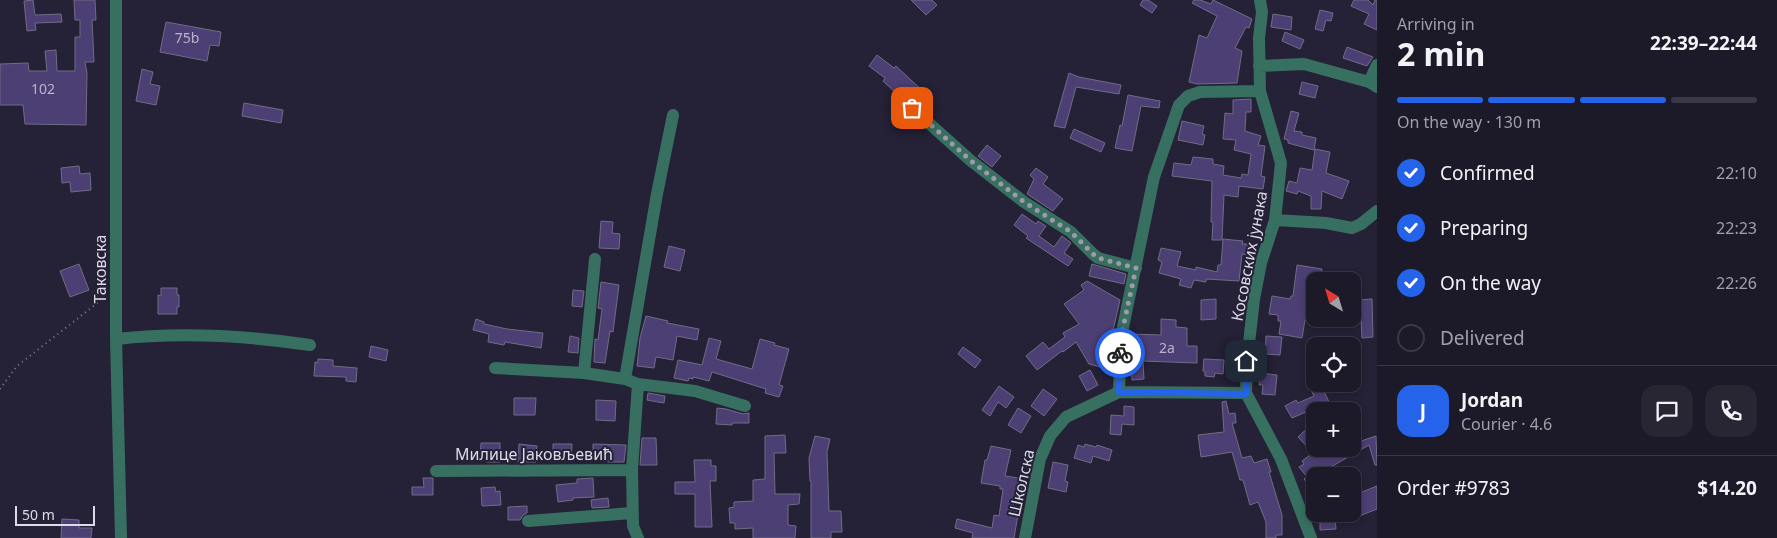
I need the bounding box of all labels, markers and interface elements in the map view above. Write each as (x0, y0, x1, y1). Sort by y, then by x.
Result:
text: Arriving in (1397, 13, 1475, 35)
house number: 75b (175, 28, 199, 47)
text: 22:39–22:44 (1650, 30, 1757, 56)
text: 2 min (1397, 32, 1485, 75)
house number: 102 (31, 79, 55, 98)
pin (891, 87, 933, 129)
icon: bag (898, 94, 926, 122)
text: On the way · 130 m (1397, 111, 1541, 133)
icon: check (1397, 159, 1425, 187)
text: Confirmed (1440, 160, 1535, 186)
text: 22:10 (1716, 162, 1757, 184)
street label: Косовских јунака (1226, 189, 1272, 323)
icon: check (1397, 214, 1425, 242)
text: Preparing (1440, 215, 1528, 241)
text: 22:23 (1716, 217, 1757, 239)
street label: Таковска (89, 235, 111, 303)
icon: check (1397, 269, 1425, 297)
text: On the way (1440, 270, 1541, 296)
north arrow (1306, 272, 1361, 328)
map controls (1306, 272, 1361, 522)
text: 22:26 (1716, 272, 1757, 294)
text: Delivered (1440, 325, 1525, 351)
courier (1095, 328, 1145, 378)
button: locate (1306, 337, 1361, 392)
house number: 2a (1159, 338, 1175, 357)
icon: bike (1106, 339, 1134, 367)
pin (1225, 340, 1267, 382)
icon: home (1232, 347, 1260, 375)
button: chat (1641, 385, 1693, 437)
button: phone (1705, 385, 1757, 437)
text: Jordan (1461, 387, 1523, 413)
text: J (1420, 398, 1426, 424)
button: + (1306, 402, 1361, 457)
text: Courier · 4.6 (1461, 413, 1552, 435)
street label: Милице Јаковљевић (455, 443, 613, 465)
street label: Школска (1003, 447, 1039, 519)
button: − (1306, 467, 1361, 522)
text: Order #9783 (1397, 475, 1510, 501)
text: $14.20 (1697, 475, 1757, 501)
scale bar (15, 503, 95, 526)
text: 50 m (22, 505, 55, 524)

